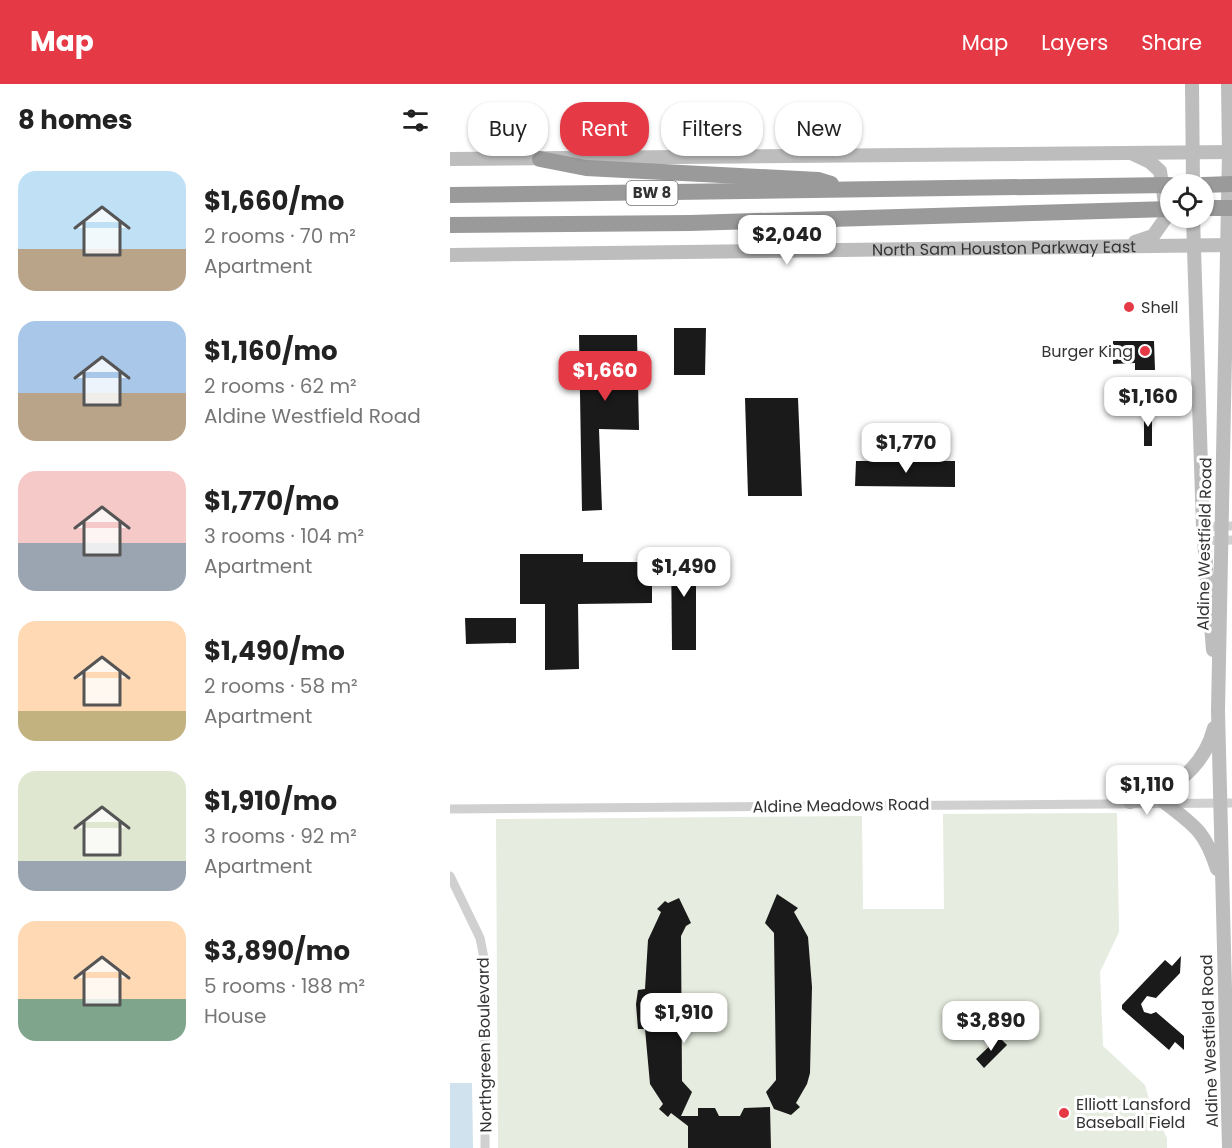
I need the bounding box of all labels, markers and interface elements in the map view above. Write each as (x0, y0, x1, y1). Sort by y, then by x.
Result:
text: Map (30, 22, 94, 61)
text: Map (962, 28, 1008, 57)
text: Layers (1041, 28, 1108, 57)
text: Share (1141, 28, 1202, 57)
text: 8 homes (18, 102, 133, 138)
chip: Buy (468, 102, 548, 156)
chip: Rent (560, 102, 649, 156)
chip: Filters (661, 102, 763, 156)
chip: New (775, 102, 862, 156)
icon: filters (399, 104, 432, 137)
map controls (1160, 174, 1214, 228)
button: locate (1160, 174, 1214, 228)
road number: BW 8 (626, 181, 678, 205)
text: $1,660/mo (204, 183, 344, 219)
icon: home (66, 195, 138, 267)
pin: $2,040 (738, 215, 836, 266)
text: $2,040 (752, 220, 822, 248)
text: 2 rooms · 70 m² (204, 222, 356, 250)
street label: North Sam Houston Parkway East (872, 235, 1136, 262)
text: Apartment (204, 252, 312, 280)
place label: Shell (1141, 296, 1178, 319)
marker: Shell (1122, 300, 1136, 314)
text: $1,160/mo (204, 333, 338, 369)
place label: Burger King (1041, 340, 1133, 363)
marker: Burger King (1138, 344, 1152, 358)
icon: home (66, 345, 138, 417)
pin: $1,660 (556, 351, 654, 402)
text: $1,660 (573, 356, 637, 384)
text: 2 rooms · 62 m² (204, 372, 357, 400)
pin: $1,160 (1099, 377, 1197, 428)
text: $1,160 (1118, 382, 1178, 410)
text: Aldine Westfield Road (204, 402, 421, 430)
pin: $1,770 (857, 423, 955, 474)
text: $1,770 (876, 428, 936, 456)
street label: Aldine Westfield Road (1191, 457, 1218, 631)
text: $1,770/mo (204, 483, 339, 519)
icon: home (66, 495, 138, 567)
text: 3 rooms · 104 m² (204, 522, 364, 550)
pin: $1,490 (635, 547, 733, 598)
text: Apartment (204, 552, 312, 580)
text: $1,490 (651, 552, 717, 580)
text: $1,490/mo (204, 633, 345, 669)
icon: home (66, 645, 138, 717)
text: 2 rooms · 58 m² (204, 672, 358, 700)
text: Apartment (204, 702, 312, 730)
pin: $1,110 (1098, 765, 1196, 816)
text: $1,110 (1120, 770, 1174, 798)
text: $1,910/mo (204, 783, 337, 819)
street label: Aldine Meadows Road (752, 792, 930, 819)
icon: home (66, 795, 138, 867)
text: 3 rooms · 92 m² (204, 822, 357, 850)
text: Apartment (204, 852, 312, 880)
text: $3,890/mo (204, 933, 350, 969)
icon: home (66, 945, 138, 1017)
street label: Aldine Westfield Road (1195, 954, 1224, 1128)
street label: Northgreen Boulevard (471, 957, 498, 1133)
text: 5 rooms · 188 m² (204, 972, 365, 1000)
pin: $1,910 (635, 993, 733, 1044)
text: $1,910 (654, 998, 714, 1026)
pin: $3,890 (942, 1001, 1040, 1052)
text: House (204, 1002, 266, 1030)
text: $3,890 (956, 1006, 1026, 1034)
place label: Elliott Lansford Baseball Field (1076, 1093, 1191, 1134)
marker: Elliott Lansford Baseball Field (1057, 1106, 1071, 1120)

